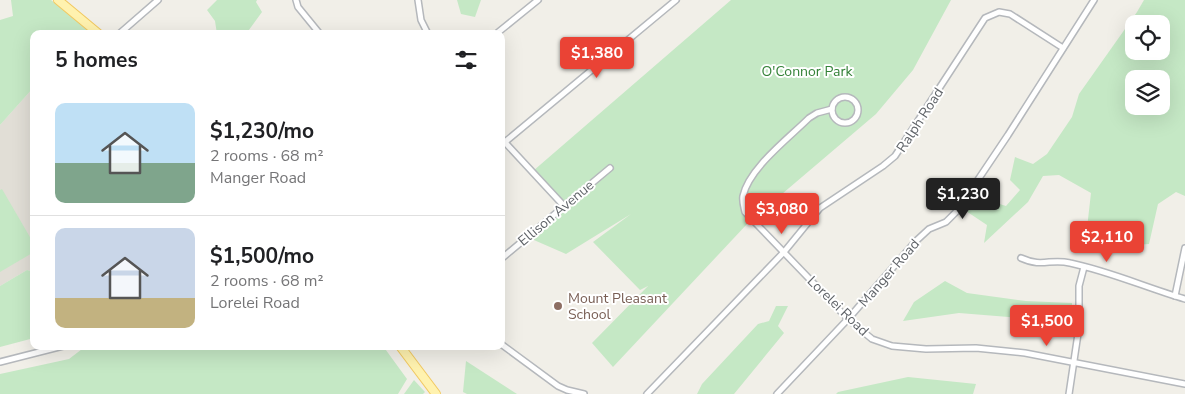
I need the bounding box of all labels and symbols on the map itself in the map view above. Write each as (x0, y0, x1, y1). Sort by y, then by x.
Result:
pin: $1,380 (556, 36, 638, 79)
park label: O'Connor Park (762, 62, 853, 81)
street label: Ralph Road (892, 84, 948, 156)
street label: Ellison Avenue (514, 176, 598, 250)
pin: $1,230 (922, 178, 1004, 220)
pin: $3,080 (741, 192, 823, 235)
pin: $2,110 (1066, 220, 1148, 263)
street label: Manger Road (854, 235, 924, 311)
street label: Lorelei Road (803, 272, 873, 340)
place label: Mount Pleasant School (568, 289, 667, 324)
marker: Mount Pleasant School (552, 300, 564, 312)
pin: $1,500 (1006, 304, 1088, 347)

